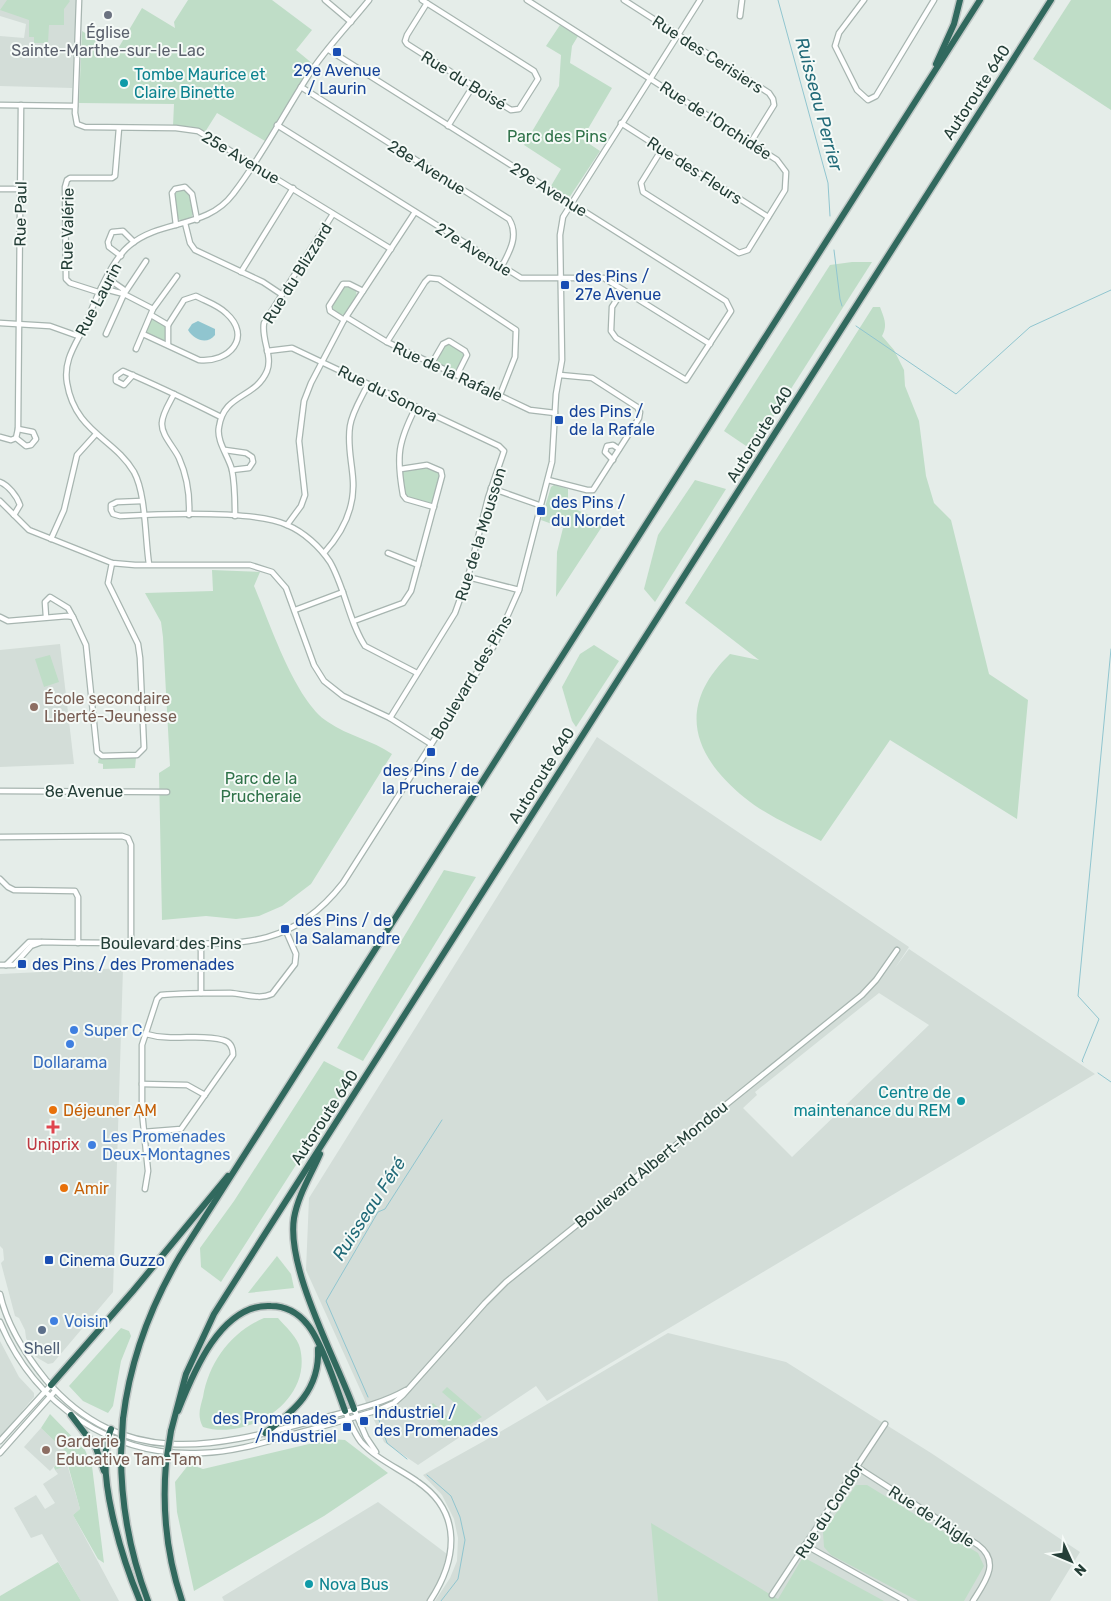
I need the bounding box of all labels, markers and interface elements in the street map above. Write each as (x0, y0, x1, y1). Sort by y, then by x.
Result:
marker: Église Sainte-Marthe-sur-le-Lac (102, 9, 114, 21)
street label: Rue des Cerisiers (649, 11, 767, 97)
place label: Église Sainte-Marthe-sur-le-Lac (11, 23, 205, 60)
water label: Ruisseau Perrier (791, 35, 848, 175)
street label: Autoroute 640 (939, 41, 1014, 143)
marker: 29e Avenue / Laurin (331, 46, 343, 58)
street label: Rue du Boisé (418, 47, 510, 114)
place label: 29e Avenue / Laurin (293, 61, 381, 98)
place label: Tombe Maurice et Claire Binette (134, 65, 266, 102)
marker: Tombe Maurice et Claire Binette (118, 77, 130, 89)
street label: Rue de l'Orchidée (656, 77, 775, 164)
street label: 25e Avenue (198, 127, 283, 188)
park label: Parc des Pins (507, 127, 607, 146)
street label: Rue des Fleurs (644, 133, 746, 208)
street label: 28e Avenue (384, 136, 469, 199)
street label: 29e Avenue (507, 158, 591, 221)
street label: Rue Paul (10, 181, 31, 247)
street label: Rue Valérie (57, 187, 78, 271)
street label: Rue du Blizzard (259, 219, 336, 327)
street label: 27e Avenue (432, 219, 515, 280)
street label: Rue Laurin (71, 259, 126, 339)
place label: des Pins / 27e Avenue (575, 267, 661, 304)
marker: des Pins / 27e Avenue (559, 279, 571, 291)
street label: Rue de la Rafale (390, 338, 506, 405)
street label: Rue du Sonora (335, 361, 441, 426)
street label: Autoroute 640 (722, 383, 796, 486)
place label: des Pins / de la Rafale (569, 402, 655, 439)
marker: des Pins / de la Rafale (553, 414, 565, 426)
street label: Rue de la Mousson (451, 465, 510, 603)
place label: des Pins / du Nordet (551, 493, 625, 530)
marker: des Pins / du Nordet (535, 505, 547, 517)
street label: Boulevard des Pins (427, 612, 516, 743)
place label: École secondaire Liberté-Jeunesse (44, 689, 177, 726)
marker: École secondaire Liberté-Jeunesse (28, 701, 40, 713)
street label: Autoroute 640 (504, 724, 578, 827)
marker: des Pins / de la Prucheraie (425, 746, 437, 758)
place label: des Pins / de la Prucheraie (382, 761, 480, 798)
park label: Parc de la Prucheraie (220, 769, 302, 806)
street label: 8e Avenue (45, 782, 123, 801)
place label: des Pins / de la Salamandre (295, 911, 400, 948)
marker: des Pins / de la Salamandre (279, 923, 291, 935)
street label: Boulevard des Pins (100, 934, 242, 953)
place label: des Pins / des Promenades (32, 955, 234, 974)
marker: des Pins / des Promenades (16, 958, 28, 970)
place label: Super C (84, 1021, 142, 1040)
marker: Super C (68, 1024, 80, 1036)
marker: Dollarama (64, 1038, 76, 1050)
place label: Dollarama (33, 1053, 107, 1072)
street label: Autoroute 640 (287, 1066, 362, 1168)
place label: Centre de maintenance du REM (793, 1083, 951, 1120)
marker: Centre de maintenance du REM (955, 1095, 967, 1107)
street label: Boulevard Albert-Mondou (571, 1097, 732, 1232)
place label: Déjeuner AM (63, 1101, 157, 1120)
marker: Déjeuner AM (47, 1104, 59, 1116)
marker: Uniprix (47, 1121, 59, 1133)
place label: Les Promenades Deux-Montagnes (102, 1127, 230, 1164)
place label: Uniprix (27, 1135, 80, 1154)
marker: Les Promenades Deux-Montagnes (86, 1139, 98, 1151)
water label: Ruisseau Féré (328, 1153, 410, 1265)
place label: Amir (74, 1179, 109, 1198)
marker: Amir (58, 1182, 70, 1194)
place label: Cinema Guzzo (59, 1251, 165, 1270)
marker: Cinema Guzzo (43, 1254, 55, 1266)
place label: Voisin (64, 1312, 108, 1331)
marker: Voisin (48, 1315, 60, 1327)
marker: Shell (36, 1324, 48, 1336)
place label: Shell (24, 1339, 60, 1358)
place label: Industriel / des Promenades (374, 1403, 498, 1440)
place label: des Promenades / Industriel (213, 1409, 337, 1446)
marker: Industriel / des Promenades (358, 1415, 370, 1427)
marker: des Promenades / Industriel (341, 1421, 353, 1433)
place label: Garderie Educative Tam-Tam (56, 1432, 202, 1469)
marker: Garderie Educative Tam-Tam (40, 1444, 52, 1456)
street label: Rue du Condor (791, 1459, 867, 1562)
street label: Rue de l'Aigle (885, 1482, 978, 1551)
north arrow (1046, 1536, 1096, 1586)
text: N (1070, 1560, 1090, 1579)
place label: Nova Bus (319, 1575, 389, 1594)
marker: Nova Bus (303, 1578, 315, 1590)

